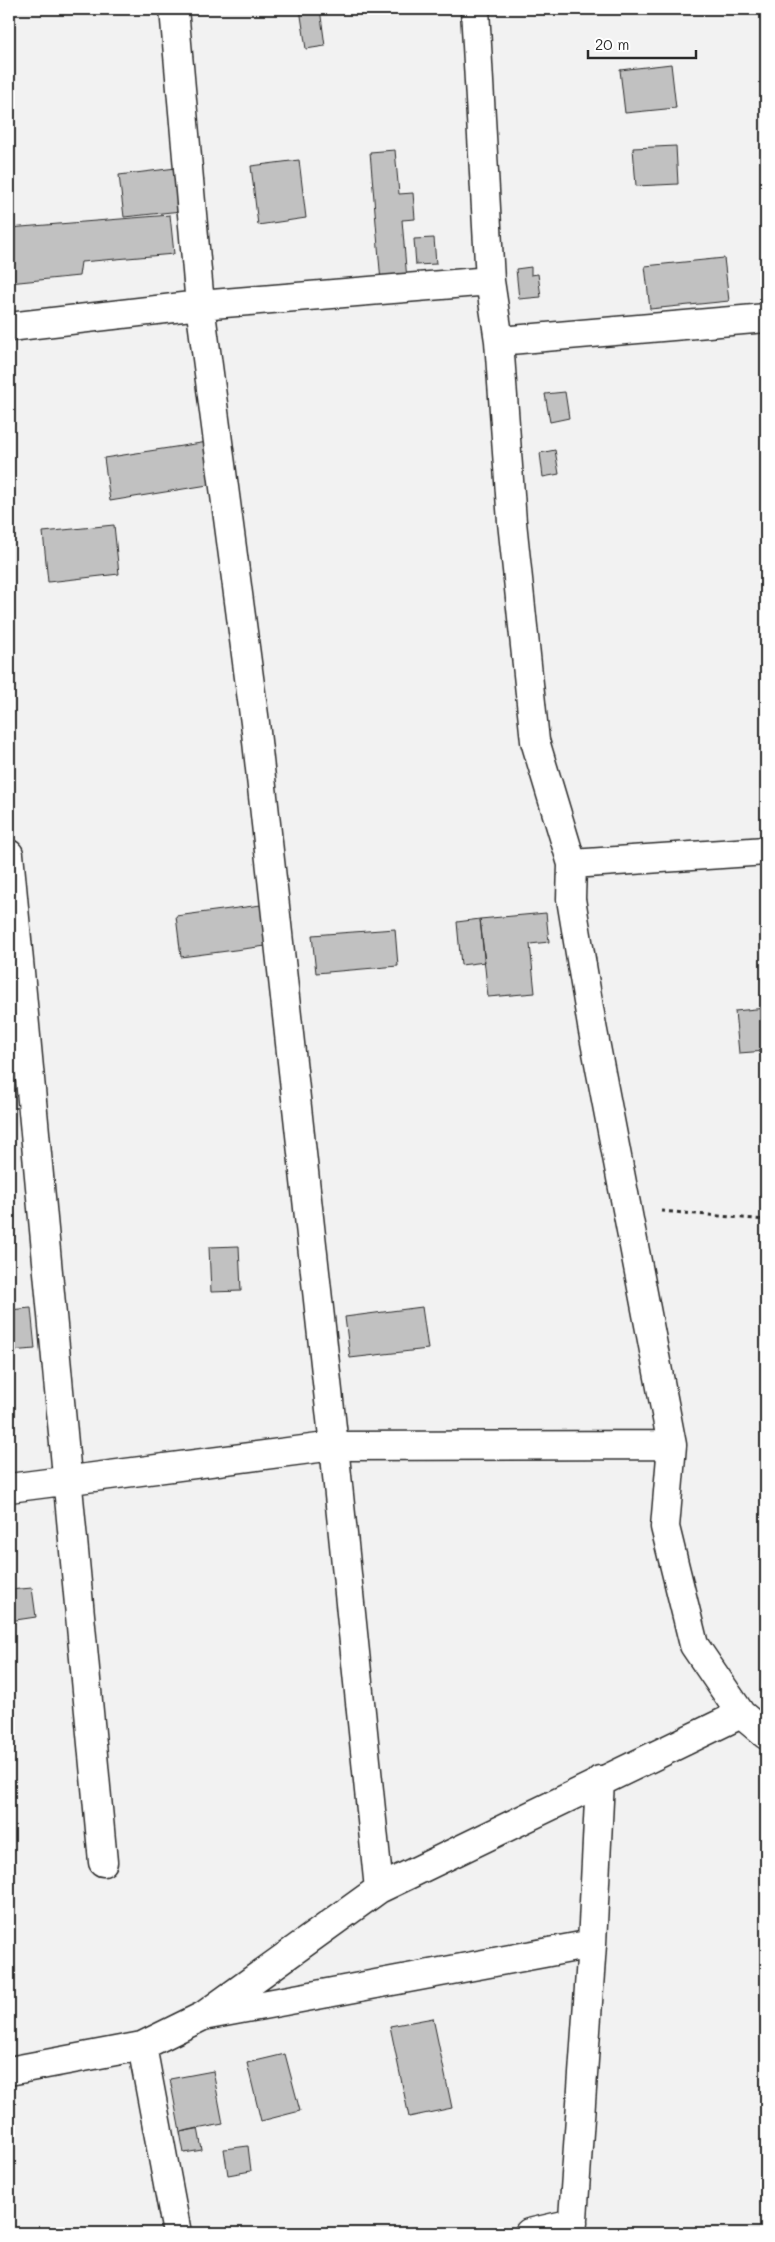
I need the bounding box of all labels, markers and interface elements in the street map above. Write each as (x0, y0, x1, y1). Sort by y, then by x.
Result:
scale bar (588, 28, 695, 60)
text: 20 m (595, 34, 629, 54)

